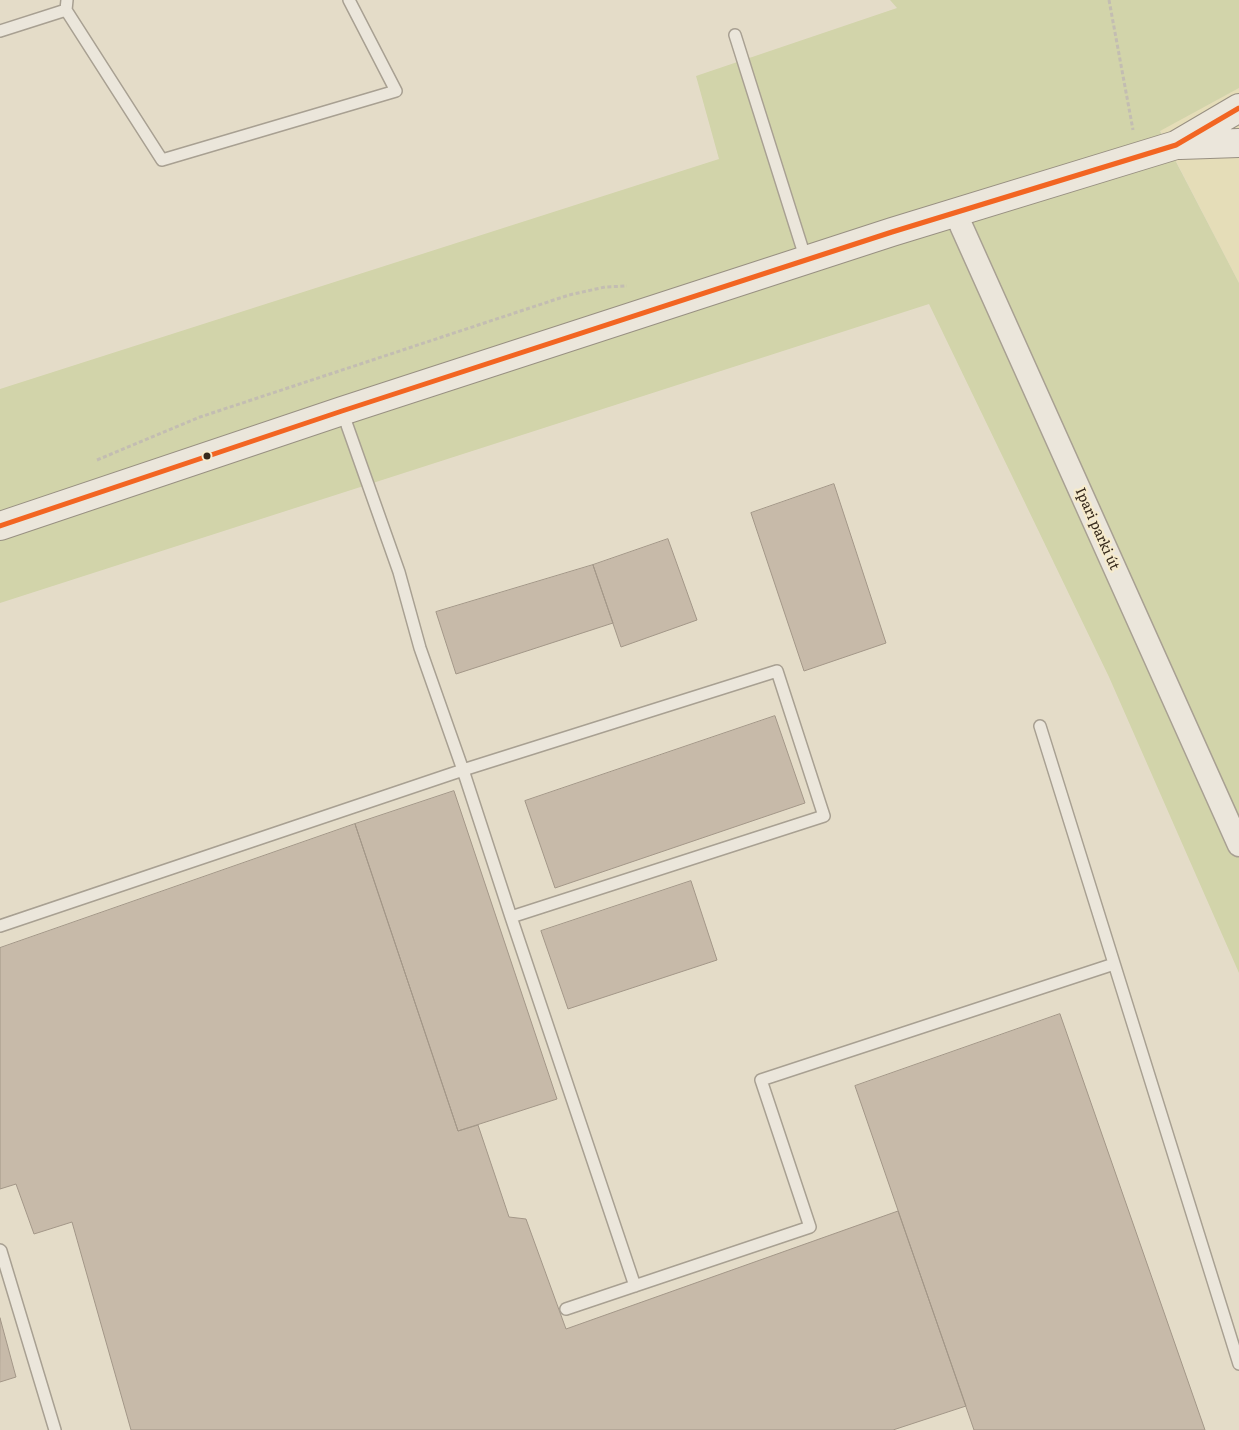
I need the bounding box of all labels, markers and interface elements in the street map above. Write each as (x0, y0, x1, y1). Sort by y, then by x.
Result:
unlabelled marker (202, 451, 212, 461)
street label: Ipari parki út (1071, 485, 1123, 573)

